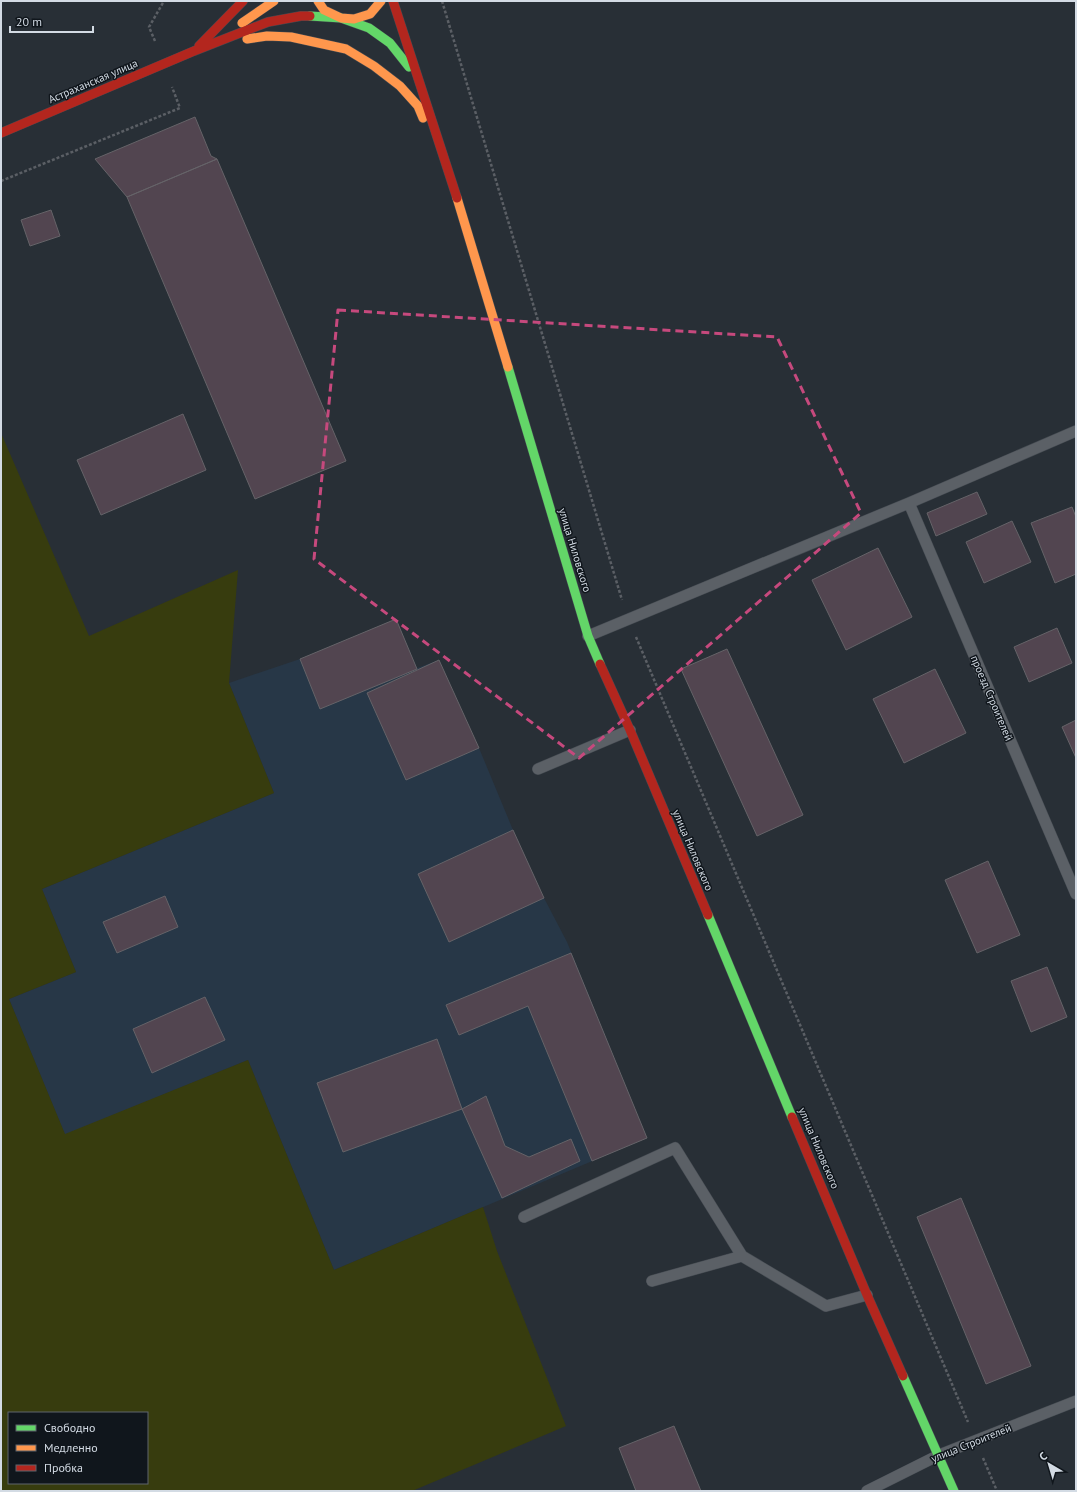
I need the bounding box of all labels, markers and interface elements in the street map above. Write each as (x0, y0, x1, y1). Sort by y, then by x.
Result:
scale bar (10, 8, 93, 34)
text: 20 m (16, 14, 42, 29)
street label: Астраханская улица (46, 56, 140, 106)
street label: улица Ниловского (556, 506, 594, 594)
street label: проезд Строителей (968, 653, 1016, 743)
street label: улица Ниловского (670, 807, 716, 893)
street label: улица Ниловского (796, 1105, 842, 1191)
legend (8, 1412, 148, 1484)
text: Свободно (44, 1420, 95, 1435)
street label: улица Строителей (929, 1421, 1013, 1465)
text: Медленно (44, 1440, 98, 1455)
north arrow (1029, 1444, 1069, 1484)
text: С (1036, 1449, 1050, 1464)
text: Пробка (44, 1460, 83, 1475)

